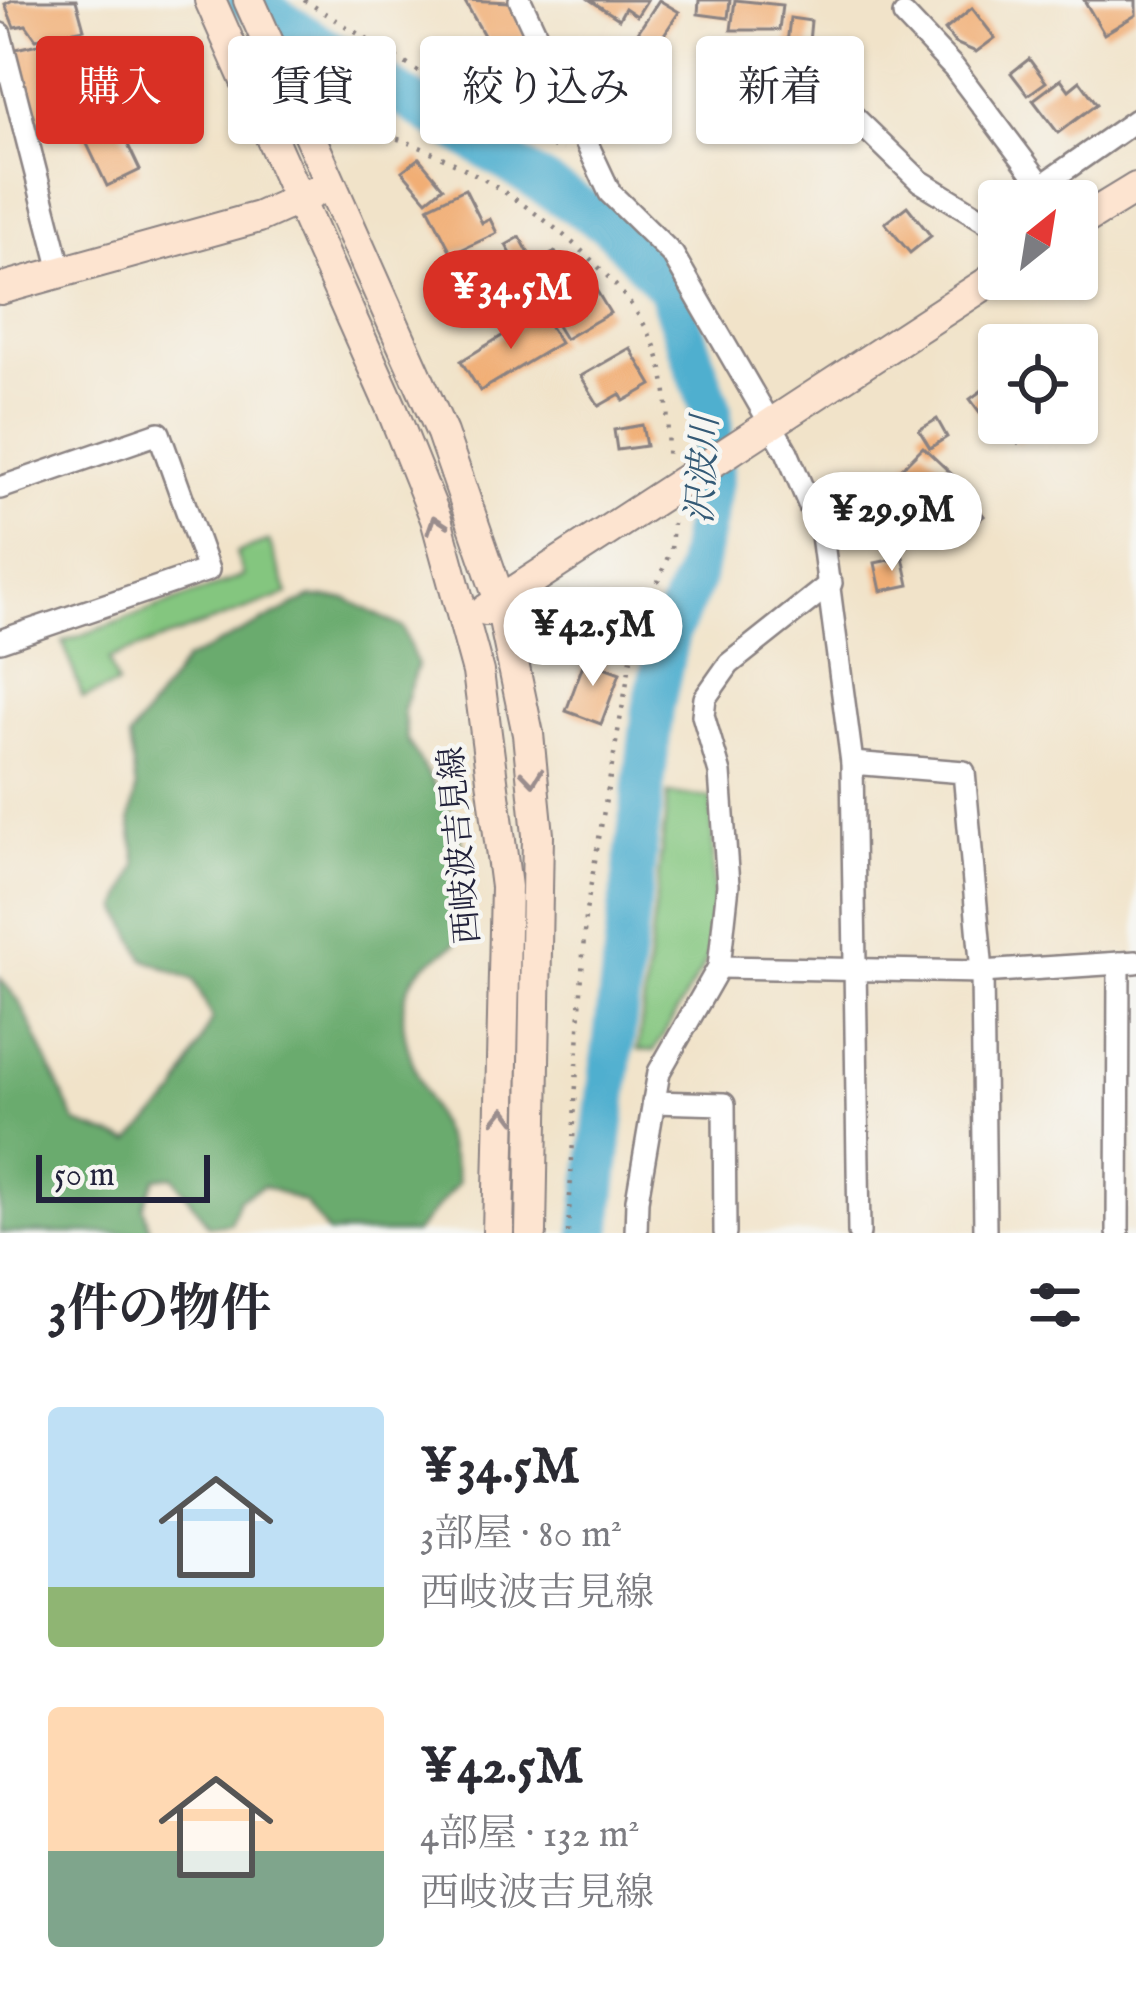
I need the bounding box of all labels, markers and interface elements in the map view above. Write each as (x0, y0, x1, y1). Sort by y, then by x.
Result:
chip: 購入 (36, 36, 204, 144)
chip: 賃貸 (228, 36, 396, 144)
chip: 絞り込み (420, 36, 672, 144)
chip: 新着 (696, 36, 864, 144)
north arrow (978, 180, 1098, 300)
map controls (978, 180, 1098, 444)
pin: ¥34.5M (413, 250, 609, 352)
text: ¥34.5M (450, 264, 572, 313)
button: locate (978, 324, 1098, 444)
water label: 沢波川 (678, 411, 730, 525)
pin: ¥29.9M (794, 472, 990, 574)
text: ¥29.9M (829, 486, 955, 535)
one-way arrow (426, 514, 451, 535)
pin: ¥42.5M (495, 587, 691, 689)
text: ¥42.5M (530, 601, 656, 650)
street label: 西岐波吉見線 (431, 745, 491, 945)
one-way arrow (519, 768, 544, 787)
one-way arrow (491, 1106, 517, 1125)
scale bar (36, 1149, 210, 1202)
text: 50 m (54, 1155, 115, 1197)
icon: filters (1022, 1272, 1088, 1338)
text: 3件の物件 (48, 1279, 271, 1344)
text: ¥34.5M (420, 1436, 580, 1501)
icon: home (144, 1455, 288, 1599)
text: 3部屋 · 80 m² (420, 1511, 622, 1560)
text: 西岐波吉見線 (420, 1570, 654, 1619)
text: ¥42.5M (420, 1736, 583, 1801)
icon: home (144, 1755, 288, 1899)
text: 4部屋 · 132 m² (420, 1811, 640, 1860)
text: 西岐波吉見線 (420, 1870, 654, 1919)

